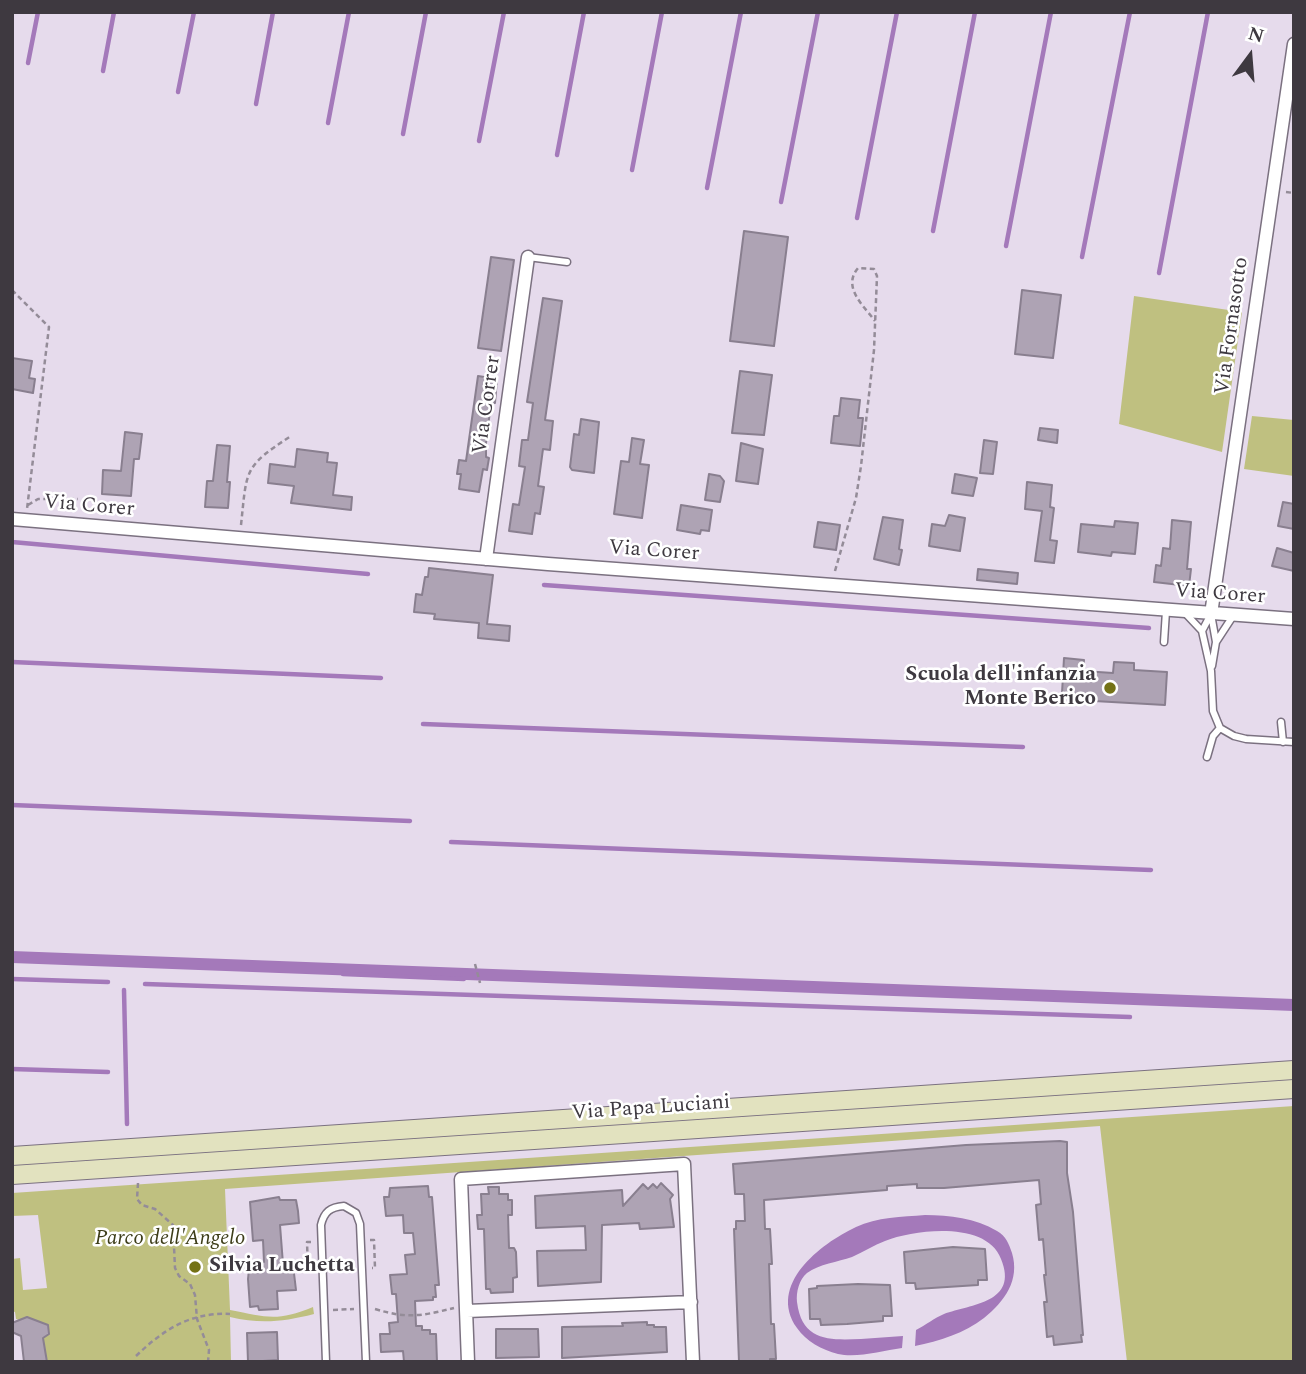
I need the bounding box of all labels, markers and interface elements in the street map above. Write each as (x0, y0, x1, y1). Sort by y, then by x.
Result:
text: N (1244, 19, 1267, 51)
north arrow (1215, 21, 1285, 91)
street label: Via Fornasotto (1211, 256, 1255, 396)
street label: Via Correr (469, 354, 507, 456)
street label: Via Corer (43, 490, 135, 524)
street label: Via Corer (608, 536, 700, 568)
street label: Via Corer (1174, 579, 1266, 611)
place label: Scuola dell'infanzia Monte Berico (905, 663, 1096, 713)
marker: Scuola dell'infanzia Monte Berico (1102, 680, 1118, 696)
street label: Via Papa Luciani (571, 1091, 731, 1127)
park label: Parco dell'Angelo (95, 1227, 245, 1253)
place label: Silvia Luchetta (209, 1254, 355, 1280)
marker: Silvia Luchetta (187, 1259, 203, 1275)

